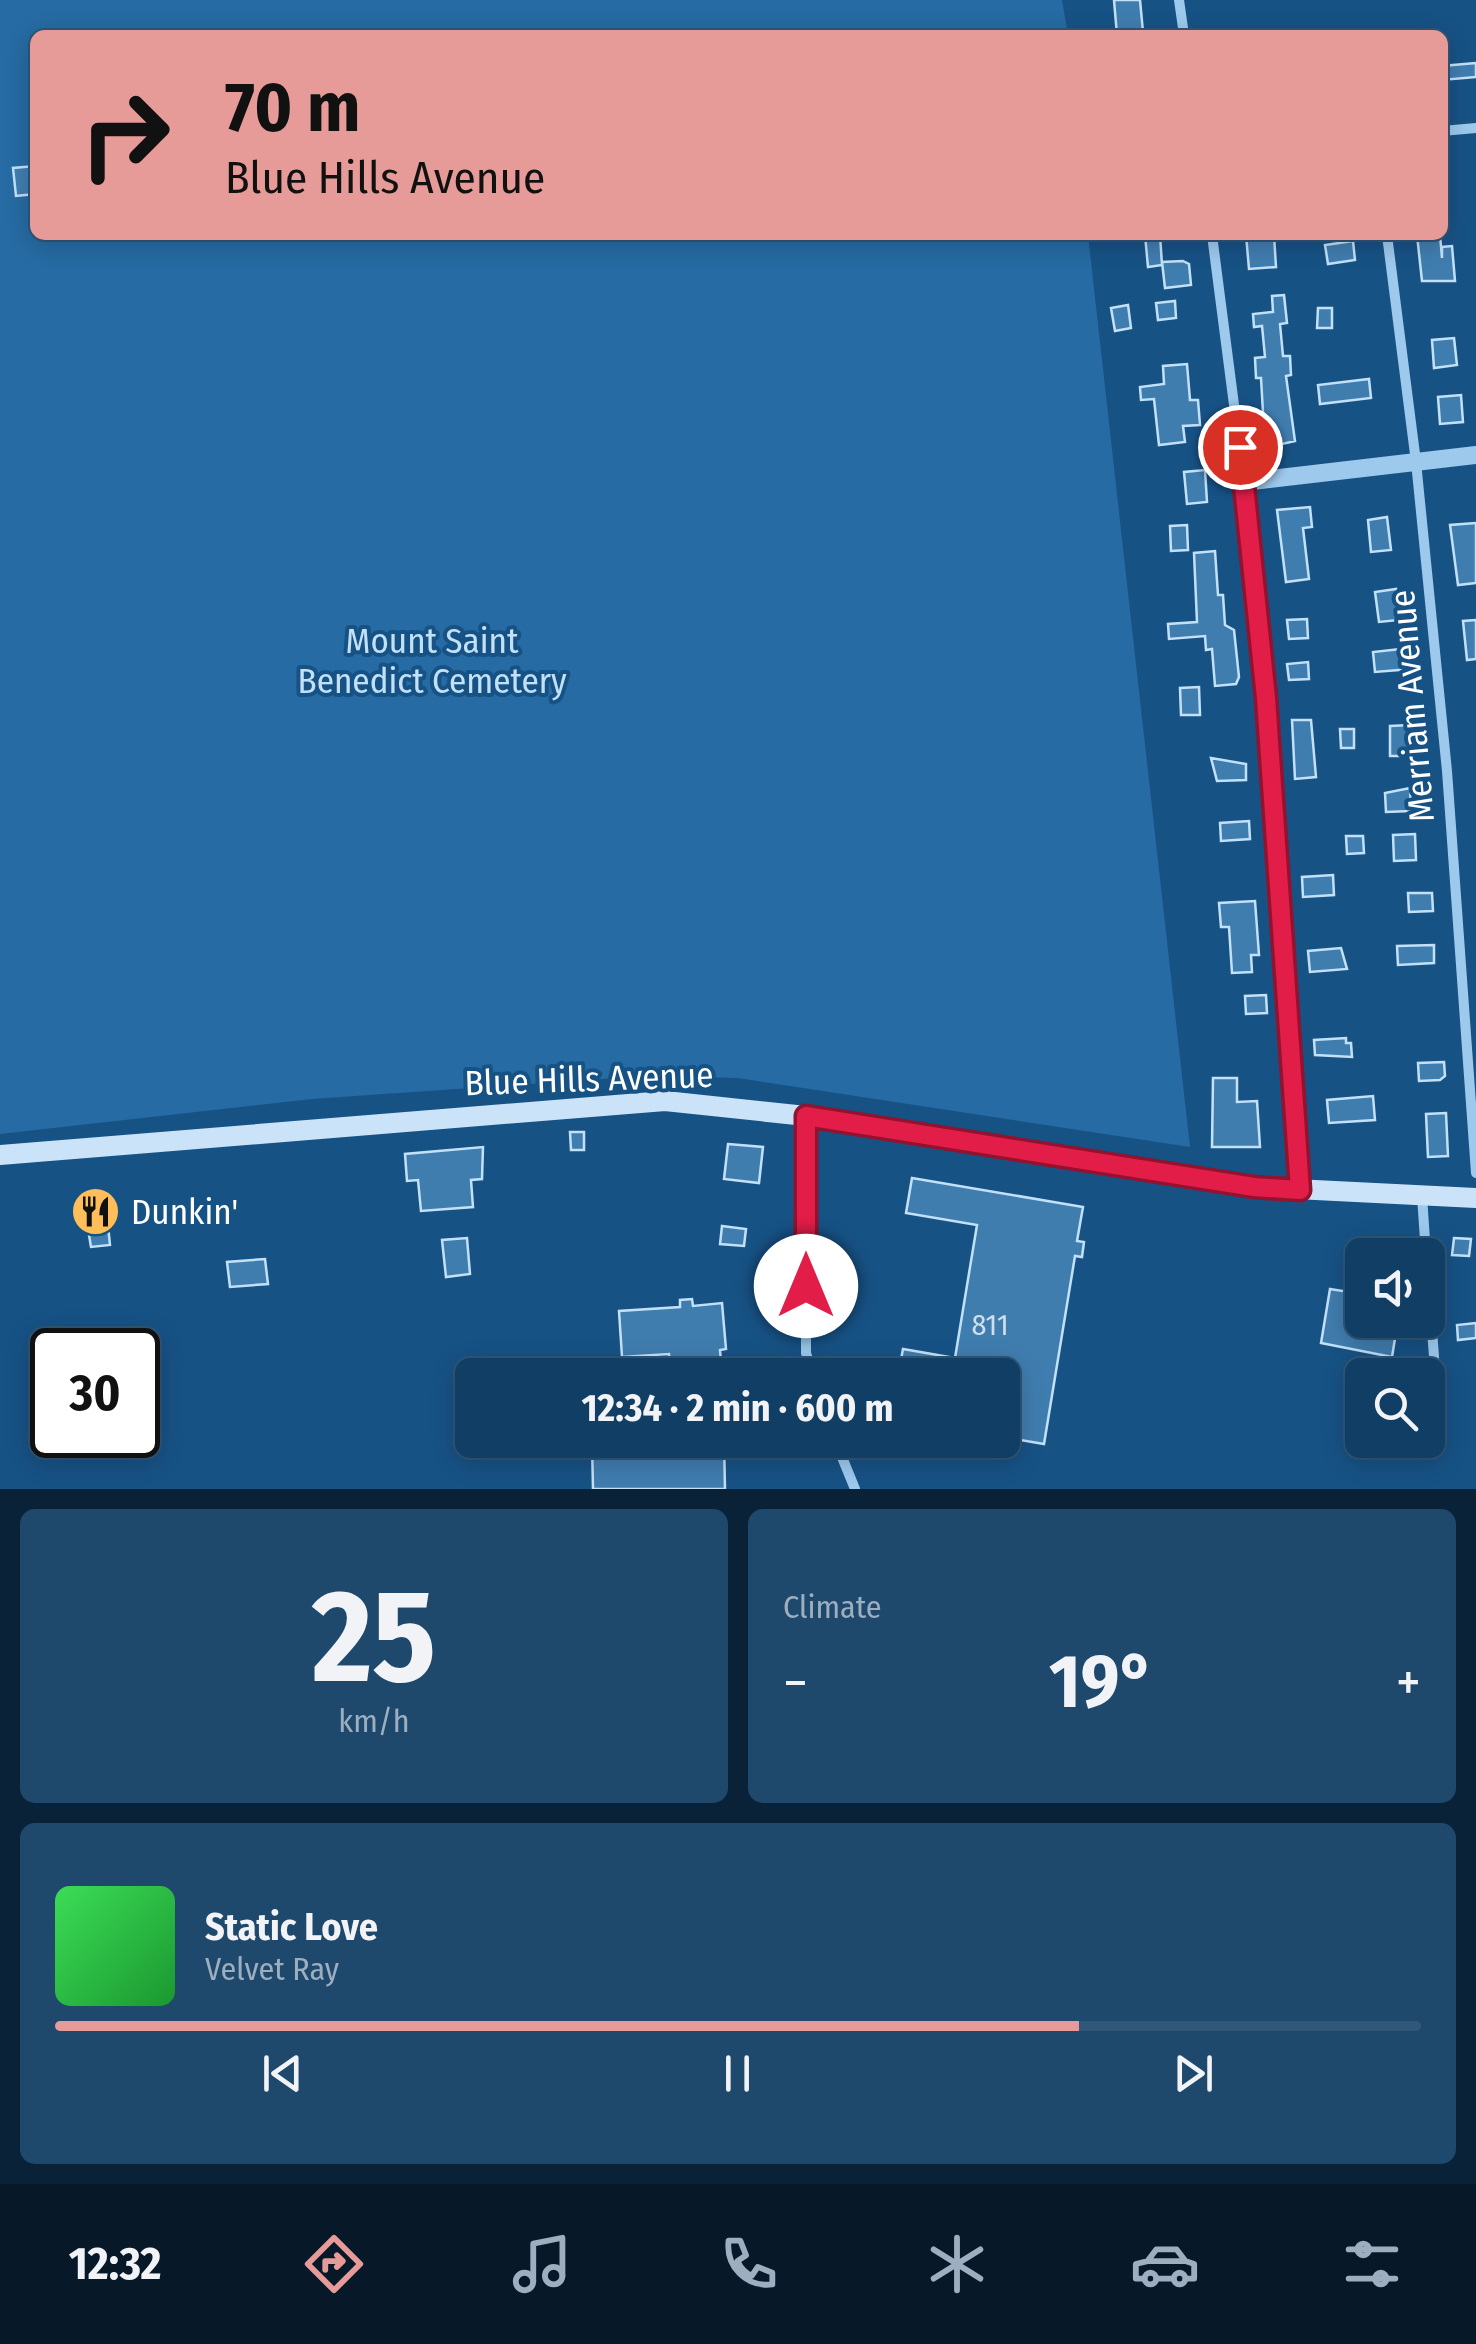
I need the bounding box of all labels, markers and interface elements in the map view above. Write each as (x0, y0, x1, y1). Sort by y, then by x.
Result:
text: 70 m (225, 66, 360, 150)
icon: right (60, 70, 190, 200)
text: Blue Hills Avenue (225, 151, 545, 205)
pin (1198, 405, 1283, 490)
icon: arrive (1213, 420, 1268, 475)
street label: Merriam Avenue (1381, 588, 1443, 824)
park label: Mount Saint Benedict Cemetery (297, 620, 567, 702)
street label: Blue Hills Avenue (464, 1054, 714, 1104)
restaurant icon: Dunkin' (70, 1186, 122, 1238)
place label: Dunkin' (131, 1191, 238, 1233)
position arrow (754, 1234, 858, 1338)
map controls (1345, 1238, 1445, 1458)
button: sound (1345, 1238, 1445, 1338)
house number: 811 (971, 1307, 1009, 1343)
speed limit sign: 30 (30, 1328, 160, 1458)
button: search (1345, 1358, 1445, 1458)
text: 12:34 · 2 min · 600 m (582, 1385, 893, 1431)
text: 25 (312, 1559, 436, 1715)
text: Climate (783, 1588, 882, 1626)
text: 19° (1049, 1637, 1155, 1727)
text: − (783, 1650, 808, 1716)
text: + (1396, 1650, 1421, 1716)
text: km/h (338, 1702, 410, 1740)
text: Static Love (205, 1904, 378, 1950)
text: Velvet Ray (205, 1950, 339, 1988)
icon: previous (255, 2046, 310, 2101)
icon: pause (710, 2046, 765, 2101)
icon: next (1166, 2046, 1221, 2101)
icon: directions (299, 2229, 369, 2299)
icon: music (507, 2229, 577, 2299)
icon: phone (714, 2229, 784, 2299)
icon: climate (922, 2229, 992, 2299)
icon: car (1130, 2229, 1200, 2299)
icon: filters (1337, 2229, 1407, 2299)
text: 12:32 (69, 2237, 161, 2291)

